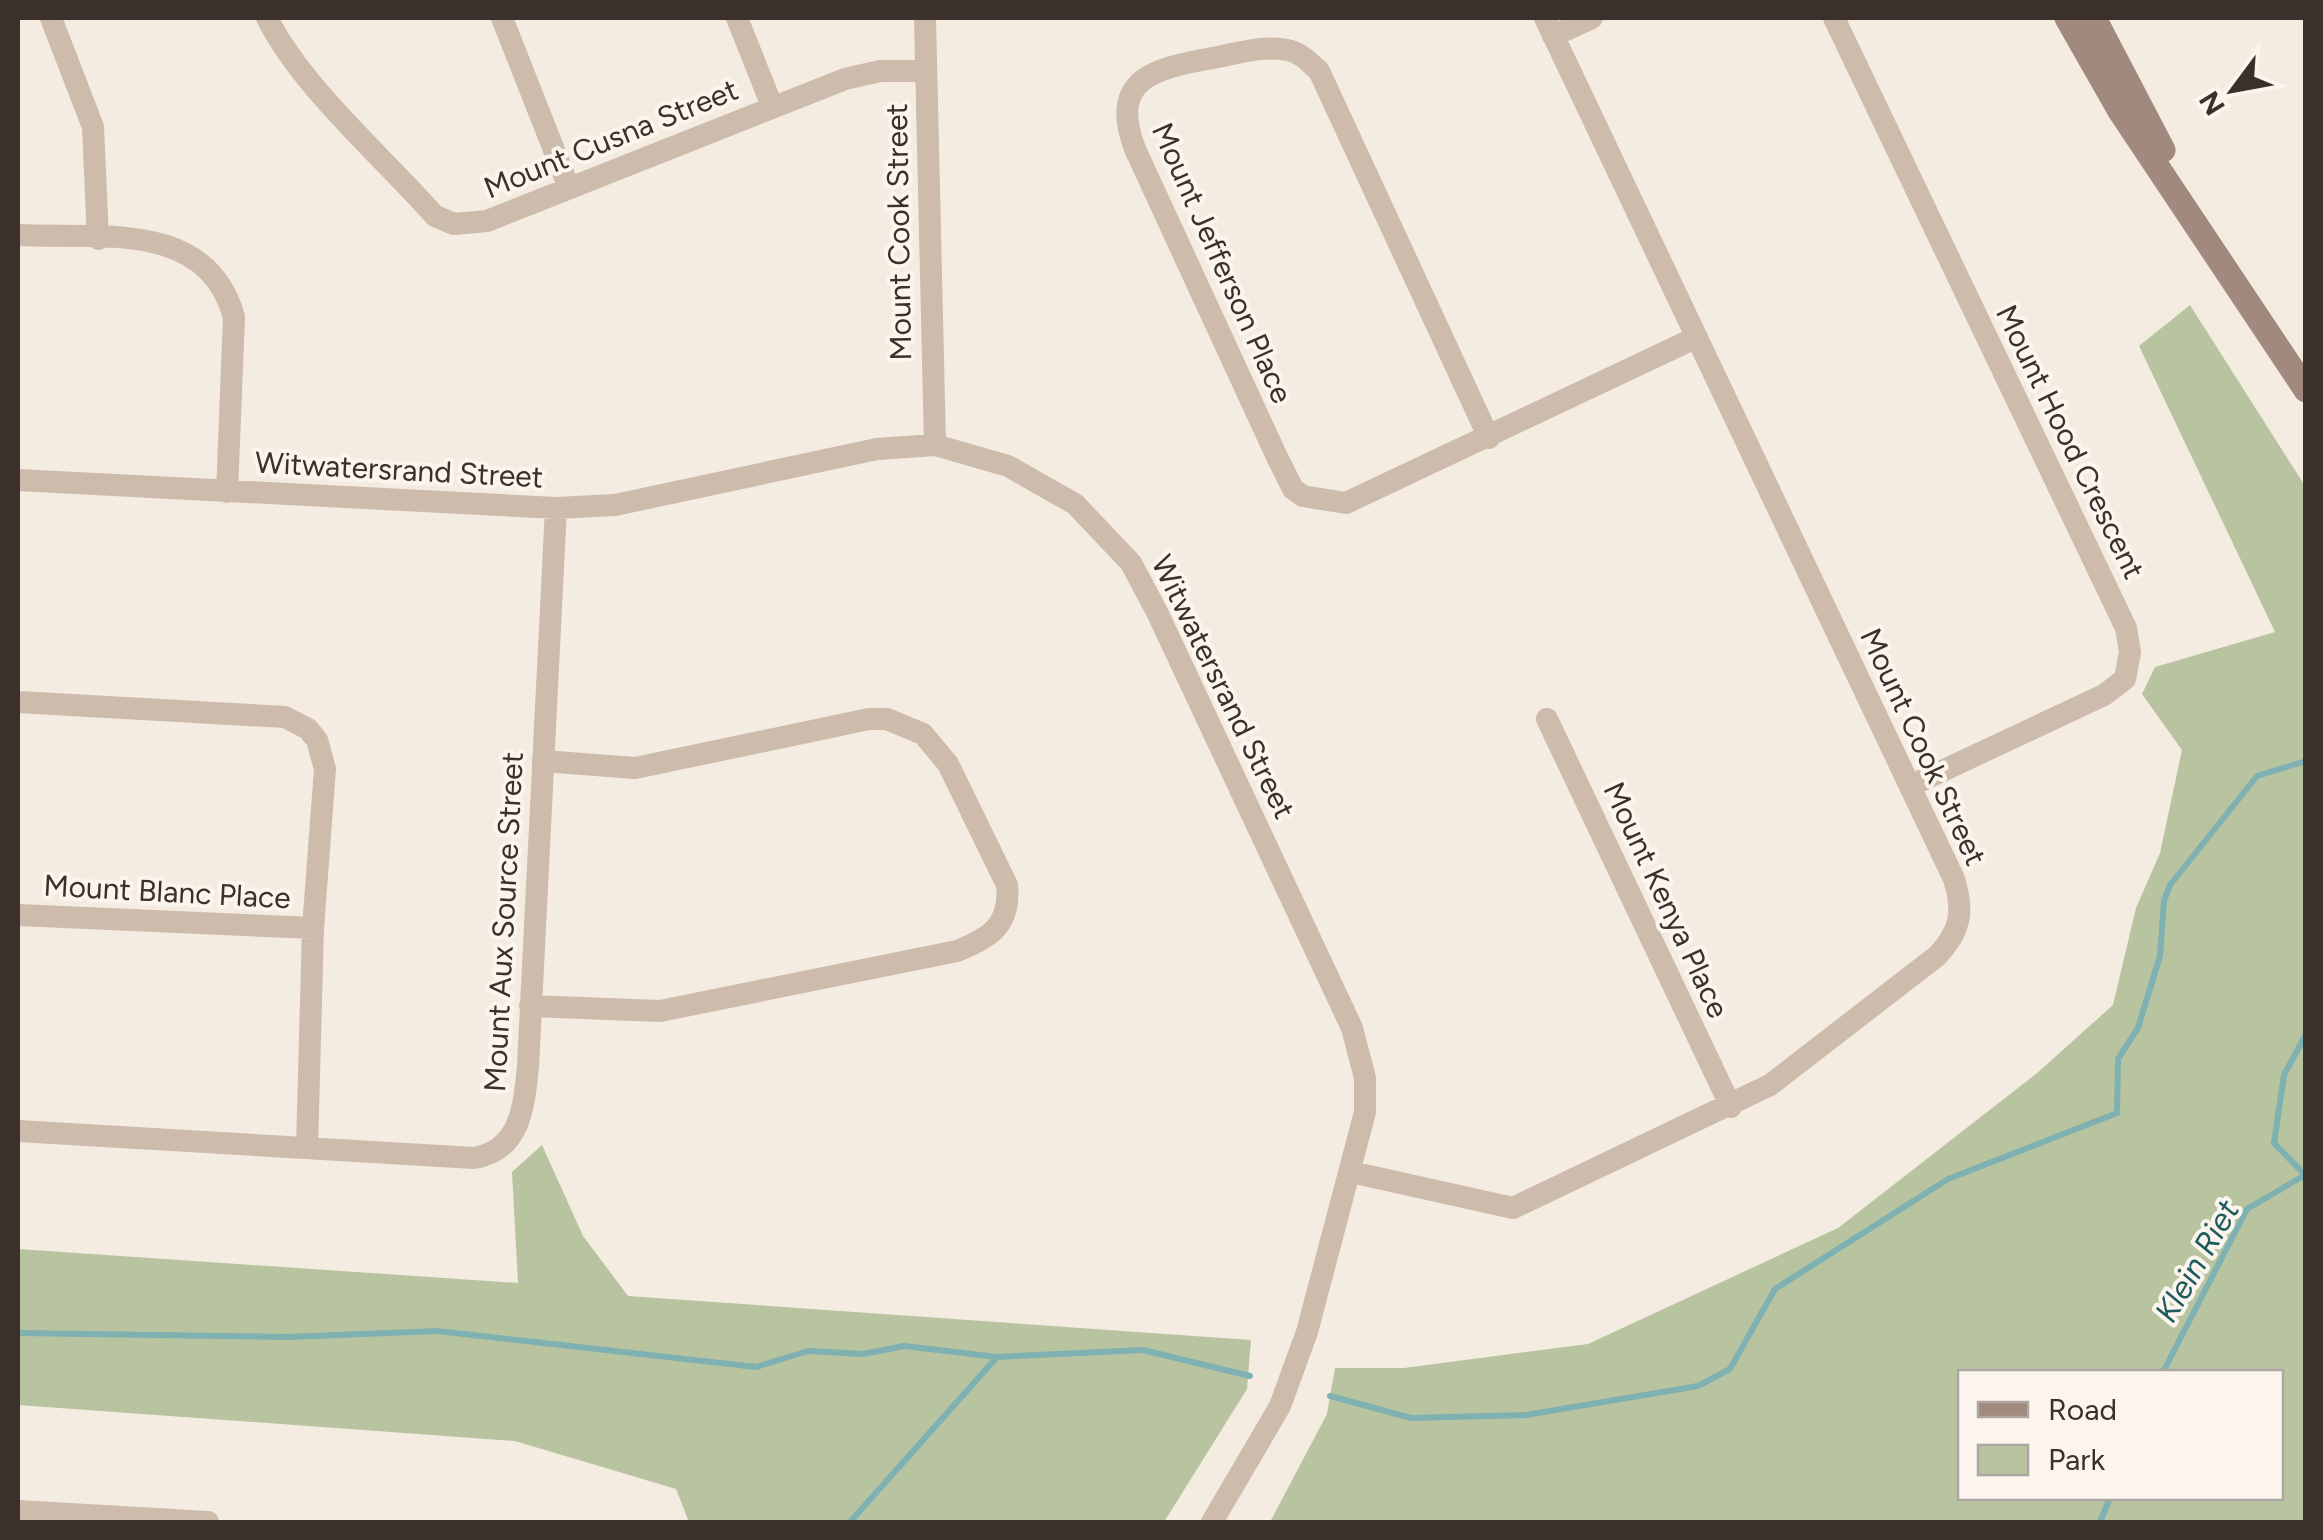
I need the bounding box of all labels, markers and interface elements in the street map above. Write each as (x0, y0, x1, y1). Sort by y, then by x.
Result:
north arrow (2183, 40, 2283, 140)
street label: Mount Cusna Street (478, 71, 743, 206)
text: N (2192, 85, 2232, 121)
street label: Mount Cook Street (878, 103, 919, 361)
street label: Mount Jefferson Place (1144, 117, 1301, 409)
street label: Mount Hood Crescent (1988, 299, 2153, 585)
street label: Witwatersrand Street (254, 443, 544, 496)
street label: Witwatersrand Street (1144, 549, 1303, 825)
street label: Mount Cook Street (1852, 622, 1995, 871)
street label: Mount Aux Source Street (476, 751, 531, 1093)
street label: Mount Kenya Place (1596, 776, 1737, 1024)
street label: Mount Blanc Place (42, 867, 292, 916)
water label: Klein Riet (2147, 1193, 2247, 1329)
legend (1958, 1370, 2283, 1500)
text: Road (2048, 1391, 2117, 1428)
text: Park (2048, 1441, 2106, 1478)

